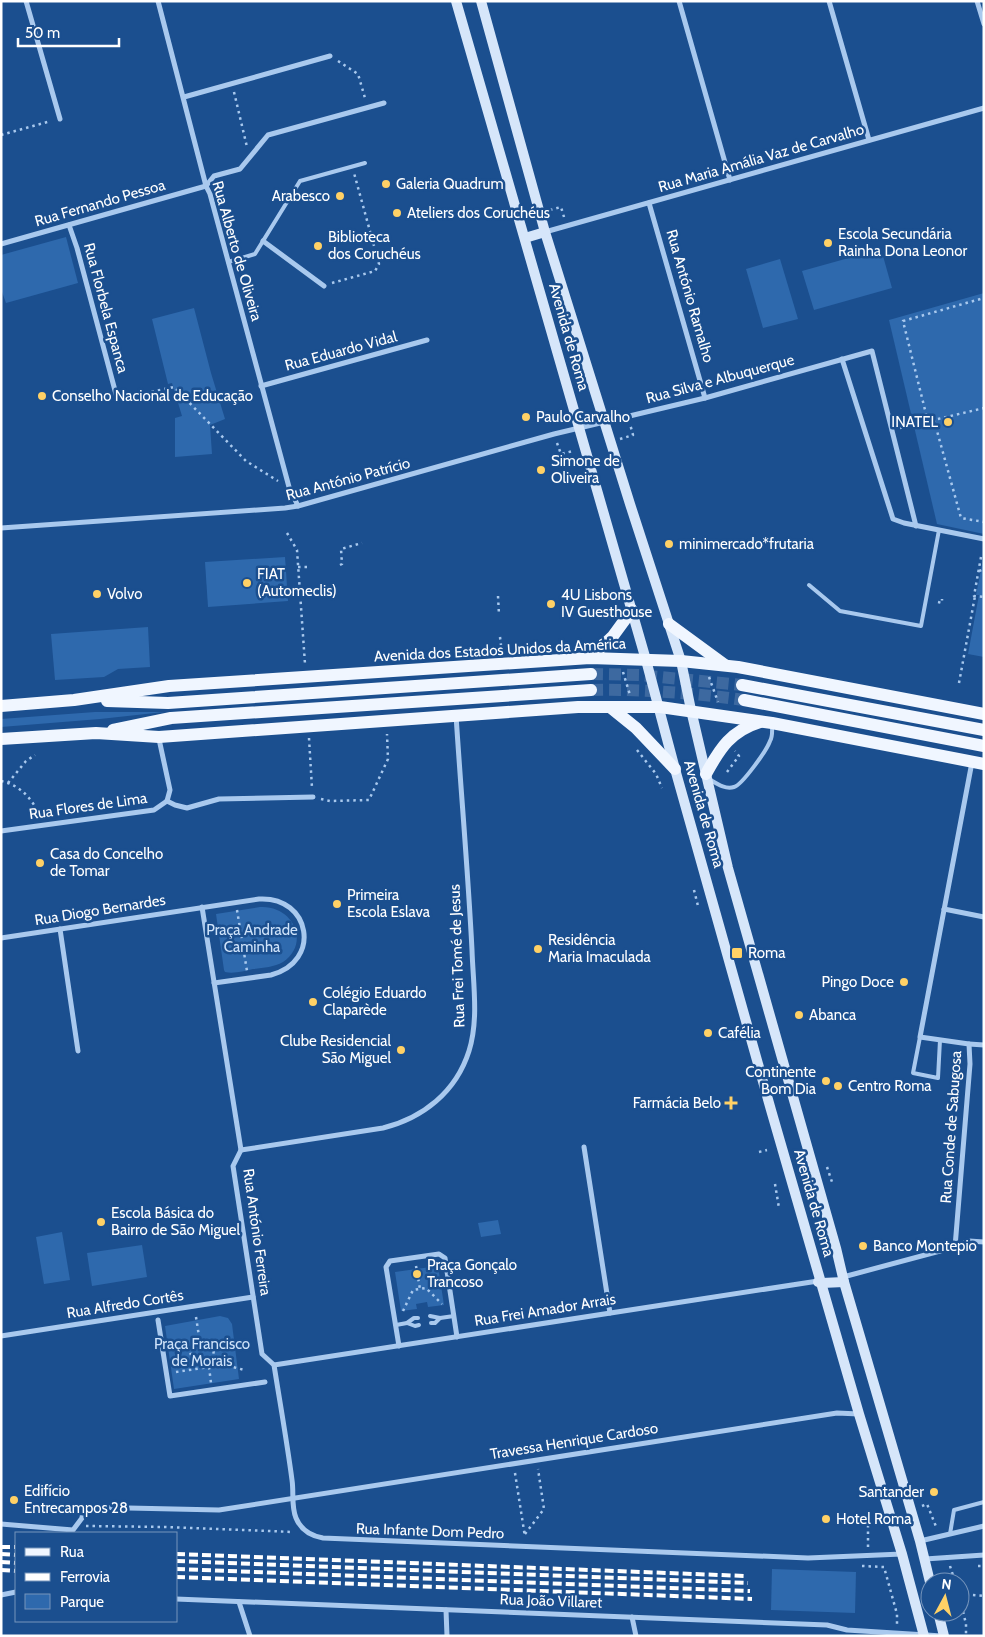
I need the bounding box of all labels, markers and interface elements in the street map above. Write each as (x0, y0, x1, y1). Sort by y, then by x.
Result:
scale bar (18, 15, 119, 47)
text: 50 m (25, 24, 60, 42)
street label: Rua Maria Amália Vaz de Carvalho (656, 120, 866, 196)
place label: Galeria Quadrum (396, 175, 504, 193)
street label: Rua Fernando Pessoa (33, 176, 168, 230)
marker: Galeria Quadrum (380, 178, 392, 190)
street label: Rua Alberto de Oliveira (208, 179, 266, 324)
place label: Arabesco (272, 187, 330, 205)
marker: Arabesco (334, 190, 346, 202)
place label: Ateliers dos Coruchéus (407, 204, 550, 222)
marker: Ateliers dos Coruchéus (391, 207, 403, 219)
place label: Escola Secundária Rainha Dona Leonor (838, 225, 967, 260)
street label: Rua António Ramalho (662, 227, 718, 365)
place label: Biblioteca dos Coruchéus (328, 228, 421, 263)
marker: Escola Secundária Rainha Dona Leonor (822, 237, 834, 249)
marker: Biblioteca dos Coruchéus (312, 240, 324, 252)
street label: Rua Florbela Espanca (80, 241, 132, 376)
street label: Avenida de Roma (545, 281, 593, 394)
street label: Rua Eduardo Vidal (283, 327, 399, 375)
street label: Rua Silva e Albuquerque (644, 350, 796, 407)
place label: Conselho Nacional de Educação (52, 387, 253, 405)
marker: Conselho Nacional de Educação (36, 390, 48, 402)
place label: Paulo Carvalho (536, 408, 630, 426)
marker: Paulo Carvalho (520, 411, 532, 423)
place label: INATEL (891, 413, 938, 431)
marker: INATEL (942, 416, 954, 428)
place label: Simone de Oliveira (551, 452, 620, 487)
street label: Rua António Patrício (284, 454, 412, 504)
marker: Simone de Oliveira (535, 464, 547, 476)
place label: minimercado*frutaria (679, 535, 815, 553)
marker: minimercado*frutaria (663, 538, 675, 550)
place label: FIAT (Automeclis) (257, 565, 337, 600)
marker: FIAT (Automeclis) (241, 577, 253, 589)
place label: Volvo (107, 585, 142, 603)
place label: 4U Lisbons IV Guesthouse (561, 586, 653, 621)
marker: Volvo (91, 588, 103, 600)
marker: 4U Lisbons IV Guesthouse (545, 598, 557, 610)
street label: Avenida dos Estados Unidos da América (374, 634, 627, 666)
street label: Avenida de Roma (680, 758, 728, 871)
street label: Rua Flores de Lima (28, 789, 149, 823)
place label: Casa do Concelho de Tomar (50, 845, 163, 880)
marker: Casa do Concelho de Tomar (34, 857, 46, 869)
street label: Rua Frei Tomé de Jesus (446, 884, 468, 1028)
place label: Primeira Escola Eslava (347, 886, 431, 921)
street label: Rua Diogo Bernardes (33, 891, 167, 929)
marker: Primeira Escola Eslava (331, 898, 343, 910)
park label: Praça Andrade Caminha (206, 921, 298, 956)
place label: Residência Maria Imaculada (548, 931, 652, 966)
marker: Residência Maria Imaculada (532, 943, 544, 955)
place label: Roma (748, 944, 786, 962)
marker: Roma (730, 946, 744, 960)
place label: Pingo Doce (821, 973, 894, 991)
marker: Pingo Doce (898, 976, 910, 988)
place label: Colégio Eduardo Claparède (323, 984, 427, 1019)
marker: Colégio Eduardo Claparède (307, 996, 319, 1008)
place label: Abanca (809, 1006, 857, 1024)
marker: Abanca (793, 1009, 805, 1021)
place label: Cafélia (718, 1024, 762, 1042)
marker: Cafélia (702, 1027, 714, 1039)
place label: Clube Residencial São Miguel (280, 1032, 391, 1067)
marker: Clube Residencial São Miguel (395, 1044, 407, 1056)
street label: Rua Conde de Sabugosa (937, 1049, 965, 1204)
place label: Continente Bom Dia (745, 1063, 817, 1098)
marker: Continente Bom Dia (820, 1075, 832, 1087)
place label: Centro Roma (848, 1077, 932, 1095)
marker: Centro Roma (832, 1080, 844, 1092)
place label: Farmácia Belo (633, 1094, 721, 1112)
marker: Farmácia Belo (725, 1097, 737, 1109)
street label: Avenida de Roma (790, 1147, 838, 1260)
street label: Rua António Ferreira (239, 1167, 275, 1297)
place label: Escola Básica do Bairro de São Miguel (111, 1204, 240, 1239)
marker: Escola Básica do Bairro de São Miguel (95, 1216, 107, 1228)
place label: Banco Montepio (873, 1237, 977, 1255)
marker: Banco Montepio (857, 1240, 869, 1252)
place label: Praça Gonçalo Trancoso (427, 1256, 517, 1291)
marker: Praça Gonçalo Trancoso (411, 1268, 423, 1280)
street label: Rua Alfredo Cortês (65, 1286, 185, 1322)
street label: Rua Frei Amador Arrais (473, 1290, 617, 1330)
park label: Praça Francisco de Morais (154, 1335, 250, 1370)
street label: Travessa Henrique Cardoso (489, 1419, 659, 1463)
place label: Edifício Entrecampos 28 (24, 1482, 128, 1517)
place label: Santander (858, 1483, 924, 1501)
marker: Santander (928, 1486, 940, 1498)
marker: Edifício Entrecampos 28 (8, 1494, 20, 1506)
place label: Hotel Roma (836, 1510, 912, 1528)
marker: Hotel Roma (820, 1513, 832, 1525)
street label: Rua Infante Dom Pedro (355, 1519, 505, 1543)
legend (15, 1532, 178, 1622)
text: Rua (60, 1543, 85, 1561)
text: Ferrovia (60, 1568, 111, 1586)
north arrow (920, 1572, 970, 1622)
text: N (941, 1575, 953, 1594)
street label: Rua João Villaret (499, 1590, 603, 1612)
text: Parque (60, 1593, 104, 1611)

